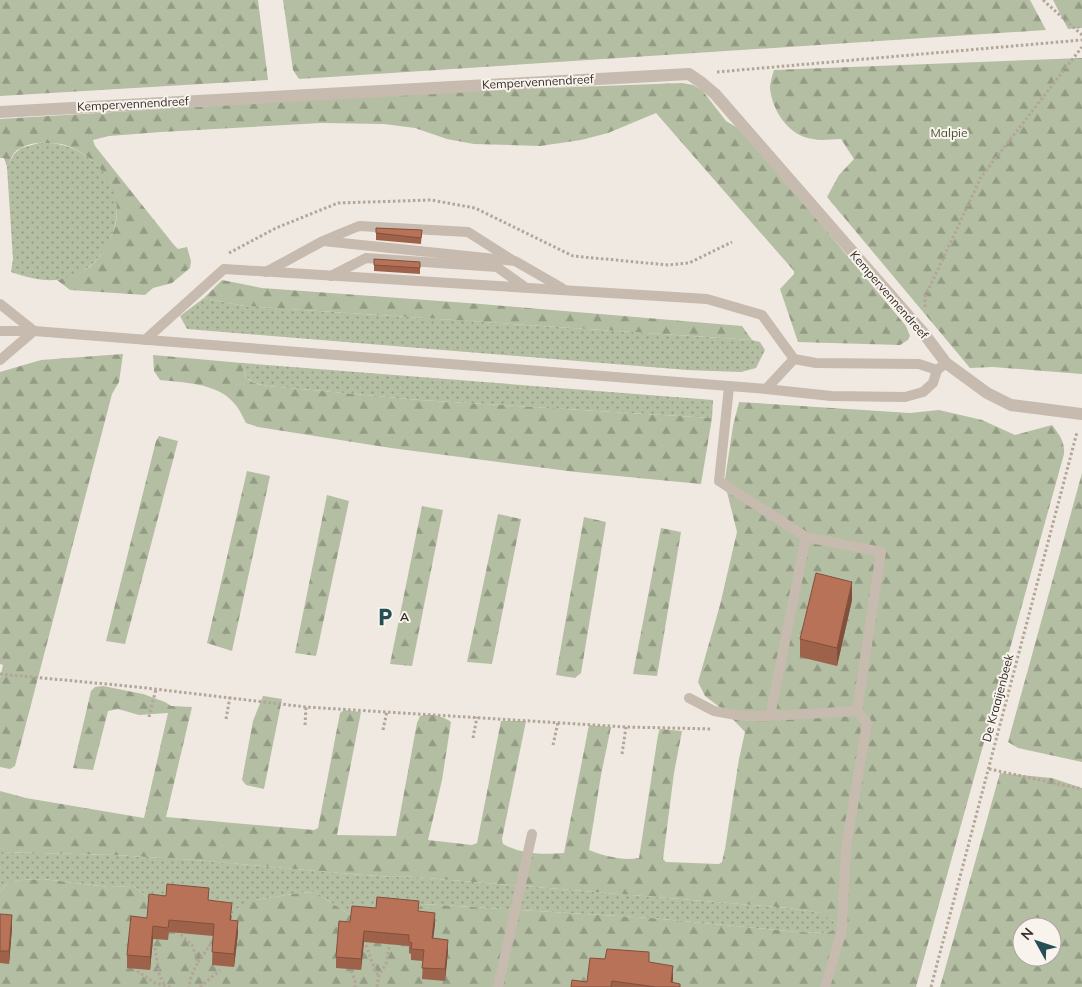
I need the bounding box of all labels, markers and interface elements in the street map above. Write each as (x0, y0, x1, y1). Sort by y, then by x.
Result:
street label: Kempervennendreef (482, 71, 595, 92)
street label: Kempervennendreef (77, 93, 190, 114)
park label: Malpie (931, 125, 967, 140)
street label: Kempervennendreef (847, 247, 932, 343)
parking icon: A (374, 606, 396, 628)
place label: A (400, 609, 409, 624)
street label: De Kraaijenbeek (979, 651, 1017, 744)
north arrow (1012, 917, 1062, 967)
text: N (1017, 924, 1037, 943)

